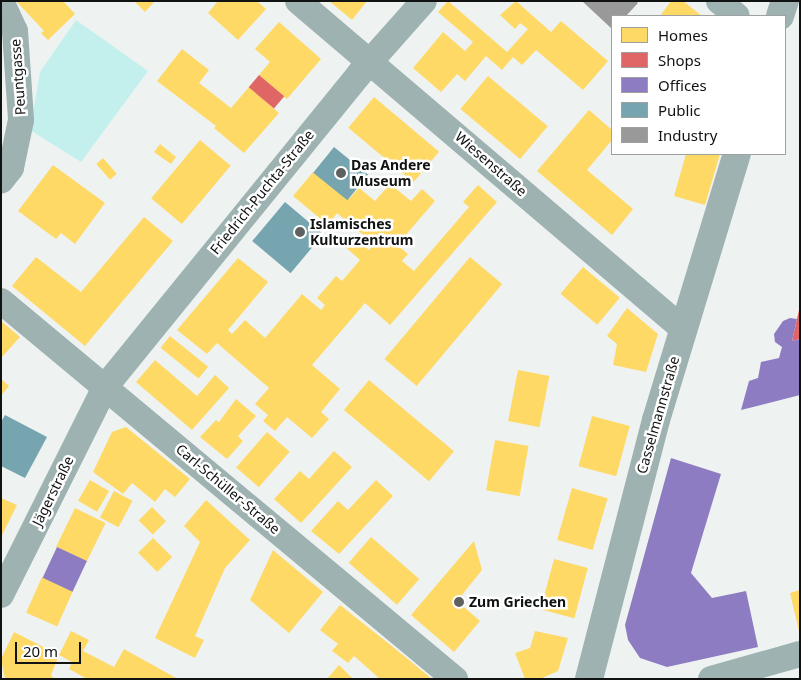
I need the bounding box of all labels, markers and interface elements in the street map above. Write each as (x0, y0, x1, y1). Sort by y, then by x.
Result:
legend (611, 15, 786, 155)
text: Homes (658, 25, 708, 45)
street label: Peuntgasse (7, 38, 29, 116)
text: Shops (658, 50, 701, 70)
text: Offices (658, 75, 707, 95)
text: Public (658, 100, 701, 120)
text: Industry (658, 125, 717, 145)
street label: Friedrich-Puchta-Straße (207, 126, 317, 258)
street label: Wiesenstraße (452, 128, 530, 200)
place label: Das Andere Museum (351, 157, 431, 190)
marker: Das Andere Museum (335, 167, 347, 179)
place label: Islamisches Kulturzentrum (310, 216, 413, 248)
marker: Islamisches Kulturzentrum (294, 226, 306, 238)
street label: Casselmannstraße (633, 354, 683, 476)
street label: Carl-Schüller-Straße (173, 441, 283, 537)
street label: Jägerstraße (29, 453, 77, 529)
place label: Zum Griechen (469, 594, 566, 610)
marker: Zum Griechen (453, 596, 465, 608)
scale bar (18, 632, 84, 664)
text: 20 m (23, 641, 58, 661)

